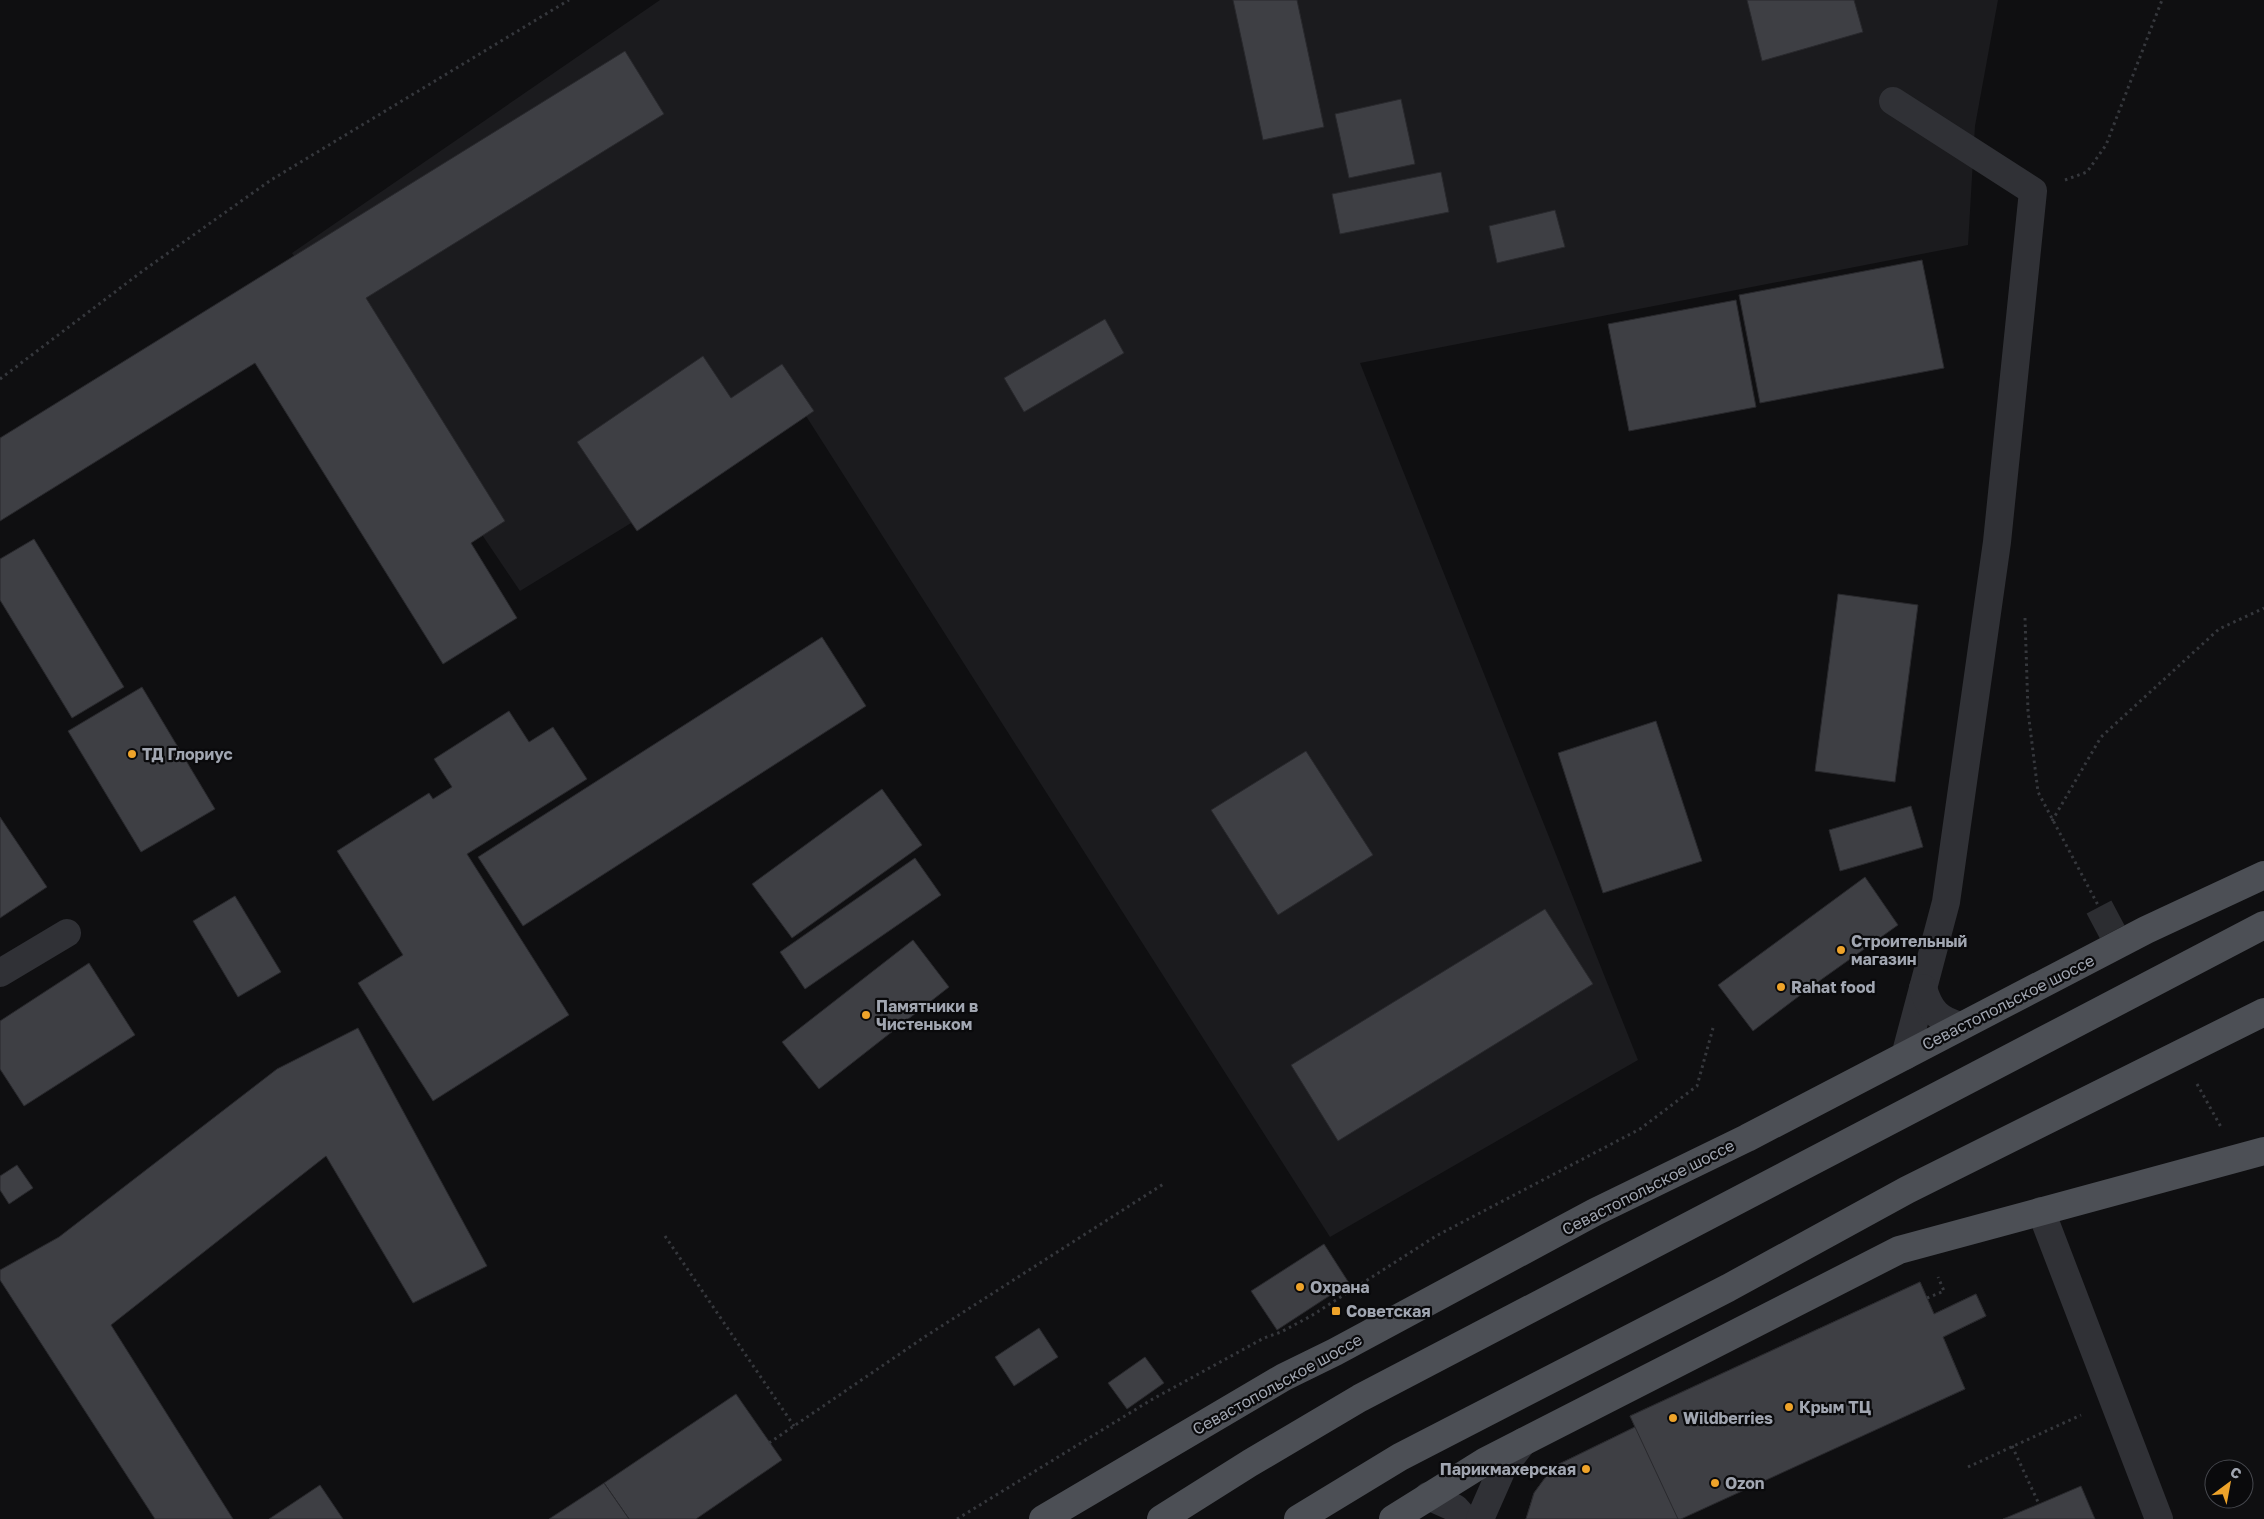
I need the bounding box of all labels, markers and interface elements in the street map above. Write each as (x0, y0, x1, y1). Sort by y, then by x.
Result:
place label: ТД Глориус (142, 744, 233, 764)
marker: ТД Глориус (126, 748, 138, 760)
place label: Строительный магазин (1851, 931, 1967, 969)
marker: Строительный магазин (1835, 944, 1847, 956)
street label: Севастопольское шоссе (1918, 950, 2098, 1054)
place label: Rahat food (1791, 977, 1875, 997)
marker: Rahat food (1775, 981, 1787, 993)
place label: Памятники в Чистеньком (876, 996, 978, 1034)
marker: Памятники в Чистеньком (860, 1009, 872, 1021)
street label: Севастопольское шоссе (1558, 1135, 1738, 1239)
place label: Охрана (1310, 1277, 1370, 1297)
marker: Охрана (1294, 1281, 1306, 1293)
place label: Советская (1346, 1301, 1431, 1321)
marker: Советская (1330, 1305, 1342, 1317)
street label: Севастопольское шоссе (1189, 1329, 1365, 1439)
place label: Крым ТЦ (1799, 1397, 1871, 1417)
marker: Крым ТЦ (1783, 1401, 1795, 1413)
place label: Wildberries (1683, 1408, 1773, 1428)
marker: Wildberries (1667, 1412, 1679, 1424)
place label: Парикмахерская (1440, 1459, 1576, 1479)
north arrow (2204, 1459, 2254, 1509)
marker: Парикмахерская (1580, 1463, 1592, 1475)
text: С (2227, 1463, 2245, 1482)
place label: Ozon (1725, 1473, 1765, 1493)
marker: Ozon (1709, 1477, 1721, 1489)

